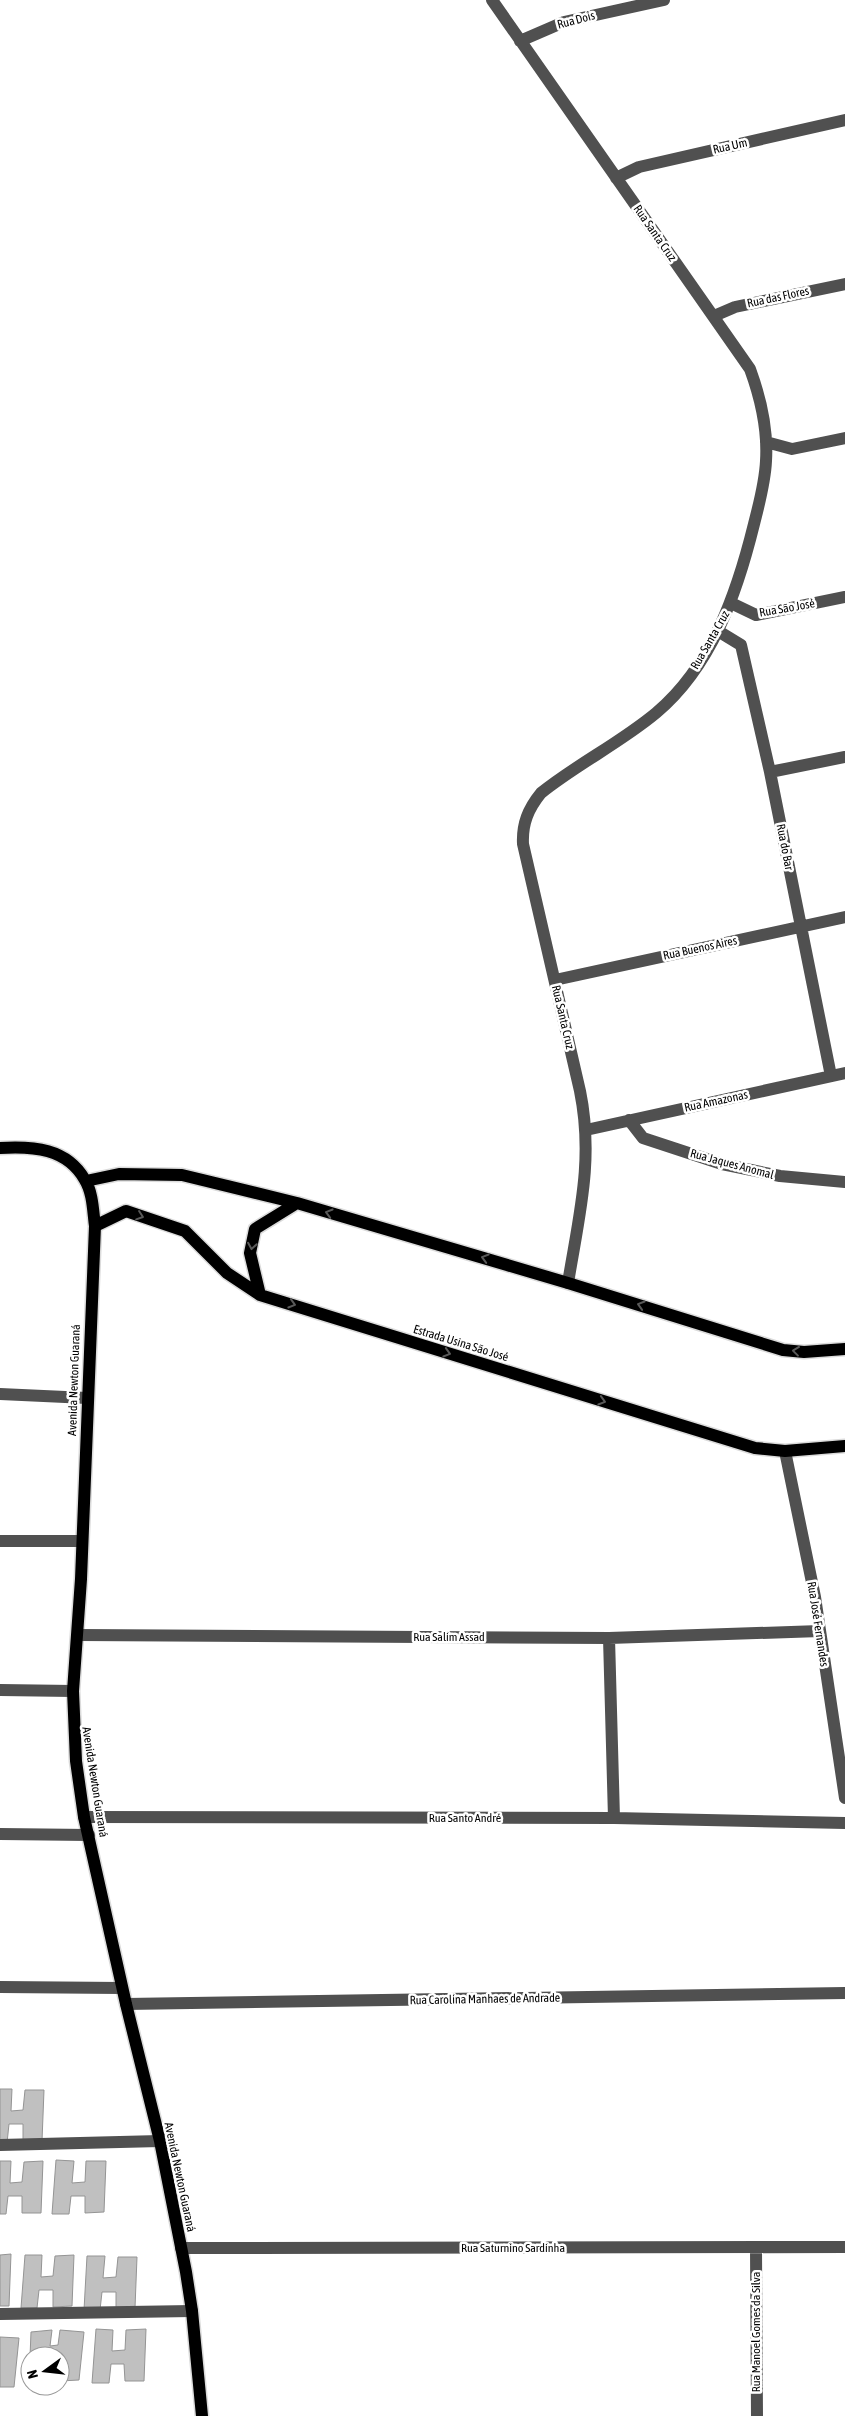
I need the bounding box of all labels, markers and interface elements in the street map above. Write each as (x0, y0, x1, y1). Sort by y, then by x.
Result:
street label: Rua Dois (556, 8, 596, 32)
street label: Rua Um (711, 135, 749, 157)
street label: Rua Santa Cruz (631, 202, 680, 264)
street label: Rua das Flores (746, 284, 810, 310)
street label: Rua São José (758, 596, 816, 620)
street label: Rua Santa Cruz (688, 608, 733, 672)
street label: Rua do Bar (774, 823, 796, 872)
street label: Rua Buenos Aires (662, 933, 738, 963)
street label: Rua Santa Cruz (549, 984, 577, 1051)
street label: Rua Amazonas (683, 1087, 749, 1115)
street label: Rua Jaques Anomal (689, 1146, 776, 1182)
one-way arrow (326, 1208, 334, 1218)
one-way arrow (135, 1210, 143, 1220)
one-way arrow (248, 1242, 258, 1250)
one-way arrow (482, 1254, 490, 1264)
one-way arrow (287, 1299, 296, 1309)
one-way arrow (637, 1301, 645, 1311)
street label: Estrada Usina São José (412, 1322, 510, 1364)
street label: Avenida Newton Guaraná (65, 1324, 83, 1436)
one-way arrow (792, 1346, 800, 1357)
one-way arrow (443, 1347, 451, 1357)
one-way arrow (598, 1395, 606, 1405)
street label: Rua José Fernandes (804, 1580, 832, 1668)
street label: Rua Salim Assad (413, 1630, 485, 1644)
street label: Avenida Newton Guaraná (79, 1726, 111, 1838)
street label: Rua Santo André (429, 1811, 501, 1825)
street label: Rua Carolina Manhaes de Andrade (410, 1991, 560, 2007)
street label: Avenida Newton Guaraná (162, 2121, 198, 2233)
street label: Rua Saturnino Sardinha (461, 2241, 565, 2255)
street label: Rua Manoel Gomes da Silva (749, 2272, 763, 2392)
north arrow (20, 2346, 70, 2396)
text: N (24, 2368, 41, 2380)

